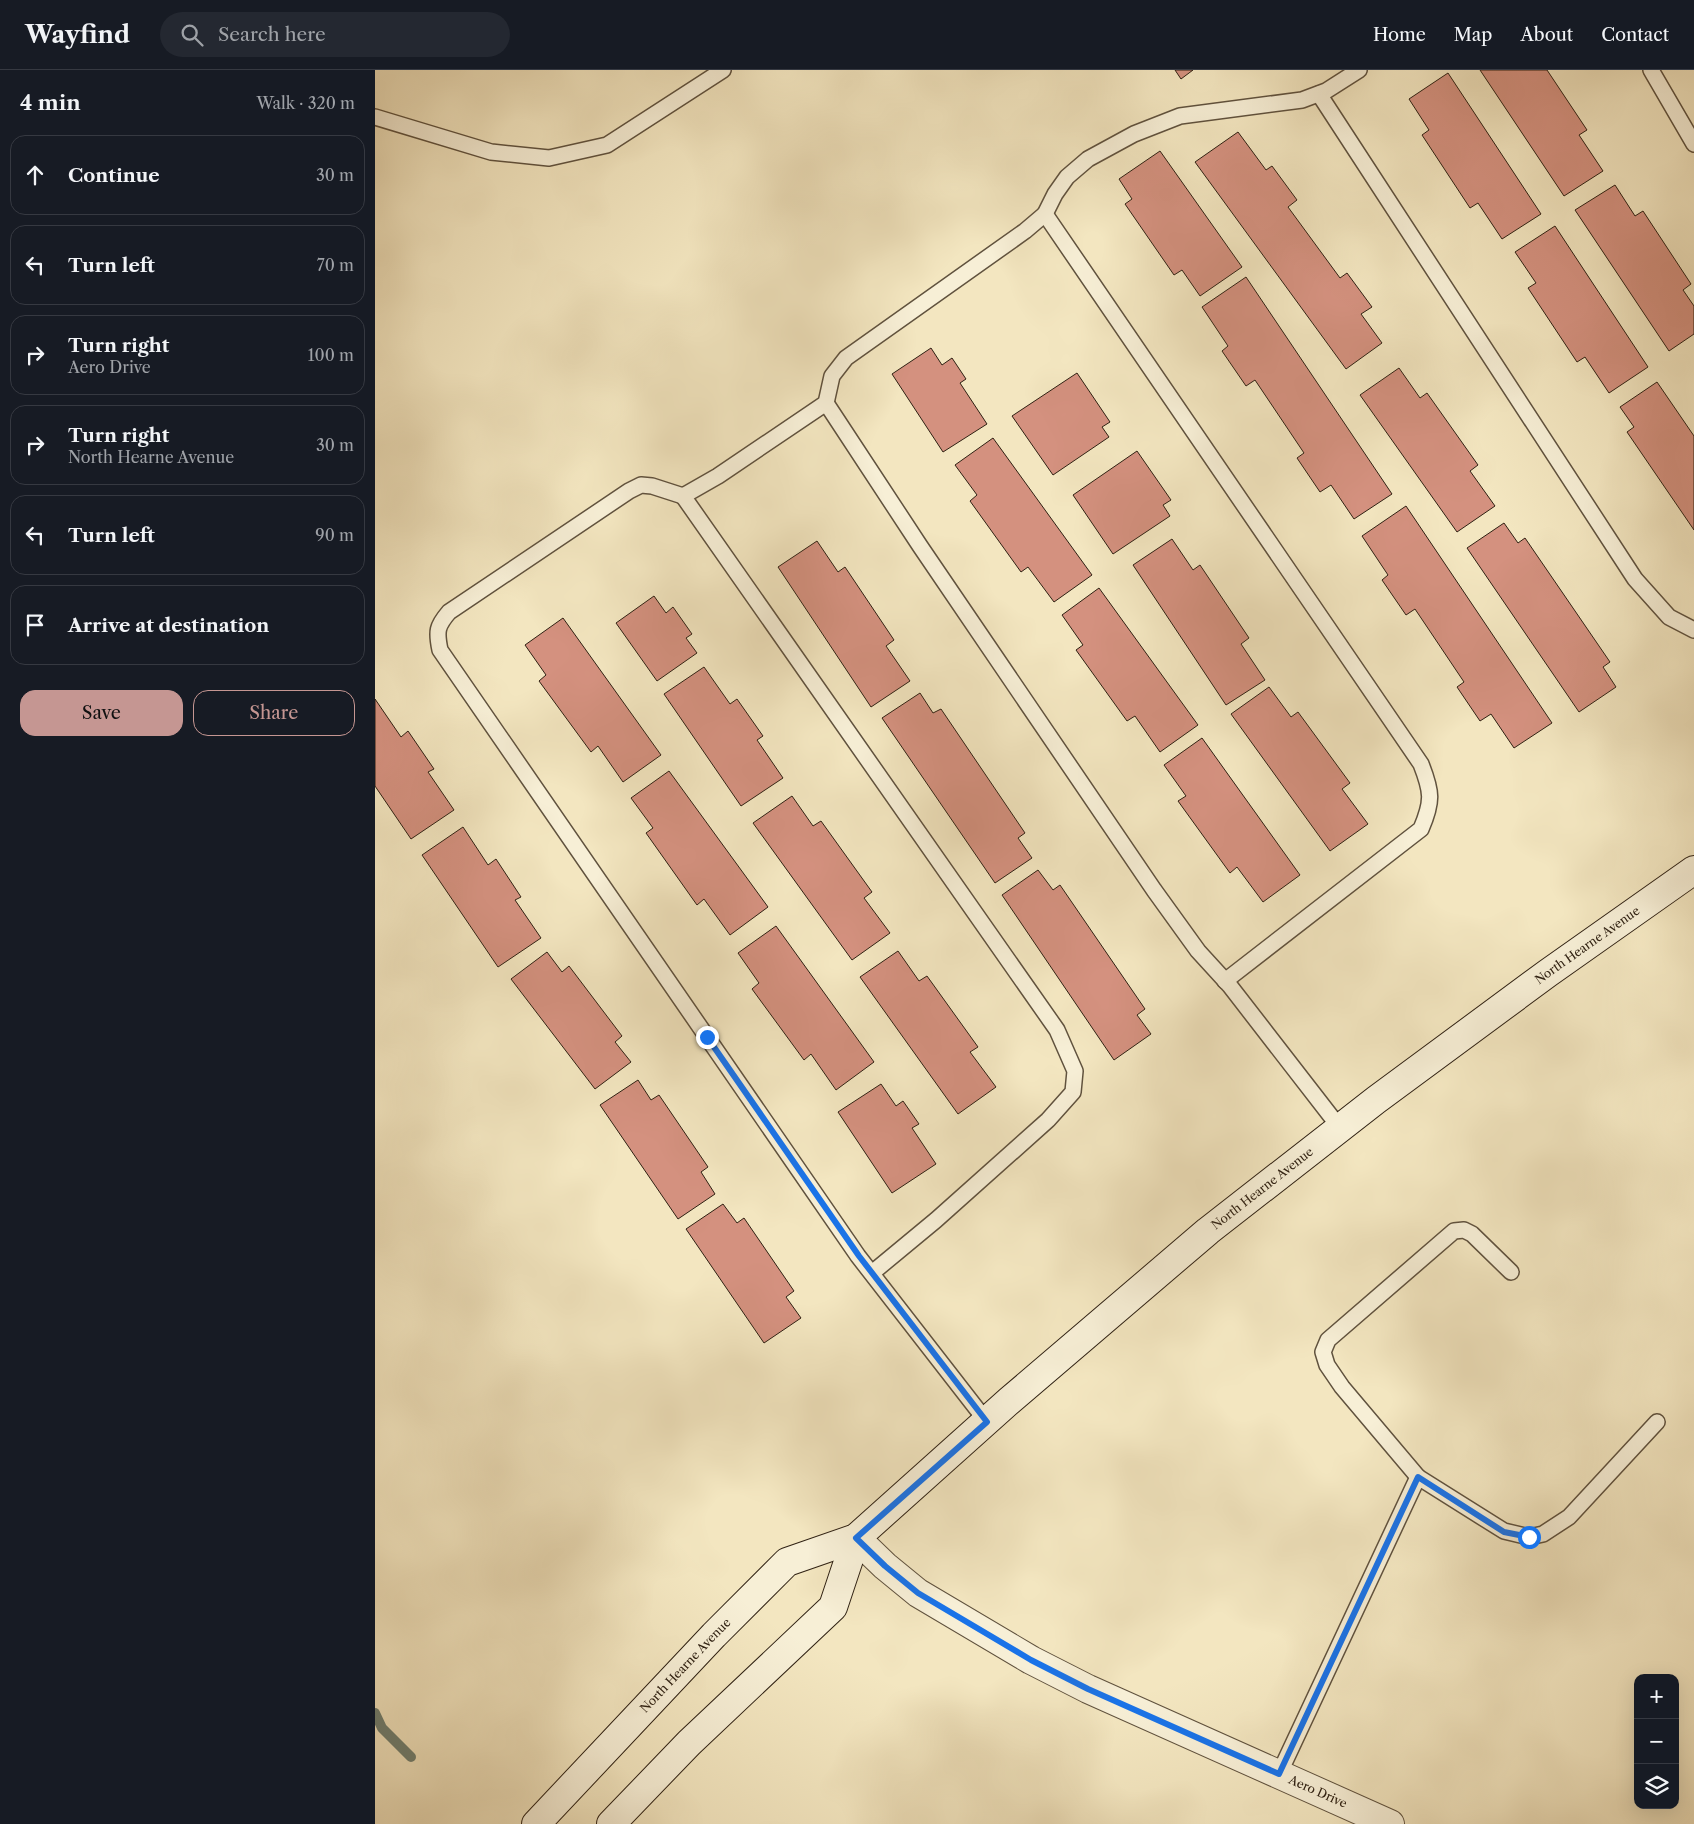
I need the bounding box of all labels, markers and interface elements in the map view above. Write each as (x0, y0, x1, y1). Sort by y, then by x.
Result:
search box (160, 12, 510, 57)
text: Wayfind (25, 20, 130, 49)
icon: search (178, 21, 206, 49)
text: Search here (218, 23, 326, 46)
text: Home (1373, 24, 1426, 46)
text: Map (1454, 24, 1492, 46)
text: About (1520, 24, 1573, 46)
text: Contact (1601, 24, 1669, 46)
text: 4 min (20, 90, 81, 115)
text: Walk · 320 m (256, 93, 355, 113)
icon: ahead (21, 161, 49, 189)
text: Continue (68, 164, 160, 187)
text: 30 m (316, 165, 354, 185)
icon: left (21, 251, 49, 279)
text: Turn left (68, 254, 155, 277)
text: 70 m (317, 255, 354, 275)
text: Turn right (68, 334, 169, 357)
icon: right (21, 341, 49, 369)
text: 100 m (308, 345, 354, 365)
text: Aero Drive (68, 357, 151, 377)
text: Turn right (68, 424, 169, 447)
icon: right (21, 431, 49, 459)
text: 30 m (316, 435, 354, 455)
text: North Hearne Avenue (68, 447, 234, 467)
icon: left (21, 521, 49, 549)
text: Turn left (68, 524, 155, 547)
text: 90 m (315, 525, 354, 545)
icon: arrive (21, 611, 49, 639)
text: Arrive at destination (68, 614, 269, 637)
button: Save (20, 690, 183, 736)
button: Share (193, 690, 355, 736)
street label: North Hearne Avenue (1532, 903, 1643, 987)
route end (696, 1026, 719, 1049)
street label: North Hearne Avenue (1208, 1144, 1316, 1232)
route start (1518, 1526, 1541, 1549)
street label: North Hearne Avenue (637, 1614, 734, 1716)
map controls (1634, 1674, 1679, 1809)
button: + (1634, 1674, 1679, 1719)
button: − (1634, 1719, 1679, 1764)
button: layers (1634, 1764, 1679, 1809)
street label: Aero Drive (1286, 1771, 1350, 1811)

